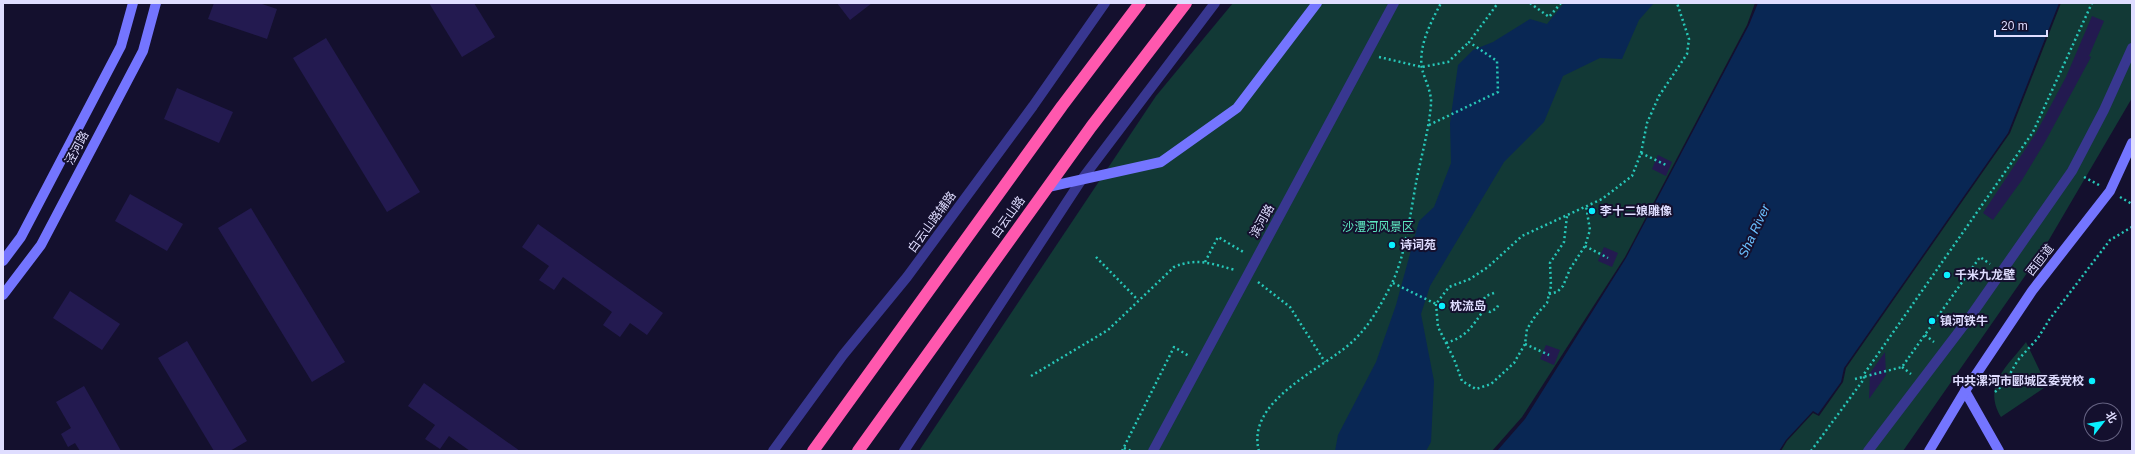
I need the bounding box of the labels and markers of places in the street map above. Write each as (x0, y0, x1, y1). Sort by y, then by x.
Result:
place label: 李十二娘雕像 (1600, 204, 1672, 218)
marker: 李十二娘雕像 (1587, 206, 1597, 216)
place label: 诗词苑 (1400, 238, 1436, 252)
marker: 诗词苑 (1387, 240, 1397, 250)
place label: 千米九龙壁 (1955, 268, 2015, 282)
marker: 千米九龙壁 (1942, 270, 1952, 280)
place label: 枕流岛 (1450, 299, 1486, 313)
marker: 枕流岛 (1437, 301, 1447, 311)
place label: 镇河铁牛 (1940, 314, 1988, 328)
marker: 镇河铁牛 (1927, 316, 1937, 326)
place label: 中共漯河市郾城区委党校 (1952, 374, 2084, 388)
marker: 中共漯河市郾城区委党校 (2087, 376, 2097, 386)

